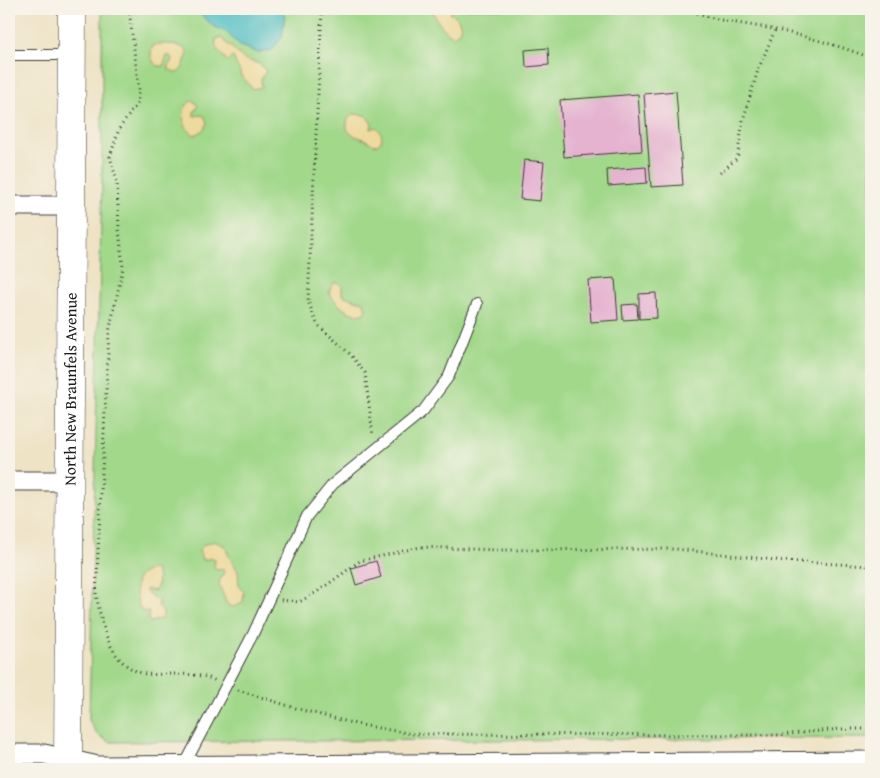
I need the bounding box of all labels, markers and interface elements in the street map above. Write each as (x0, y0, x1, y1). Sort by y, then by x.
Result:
street label: North New Braunfels Avenue (57, 292, 83, 486)

